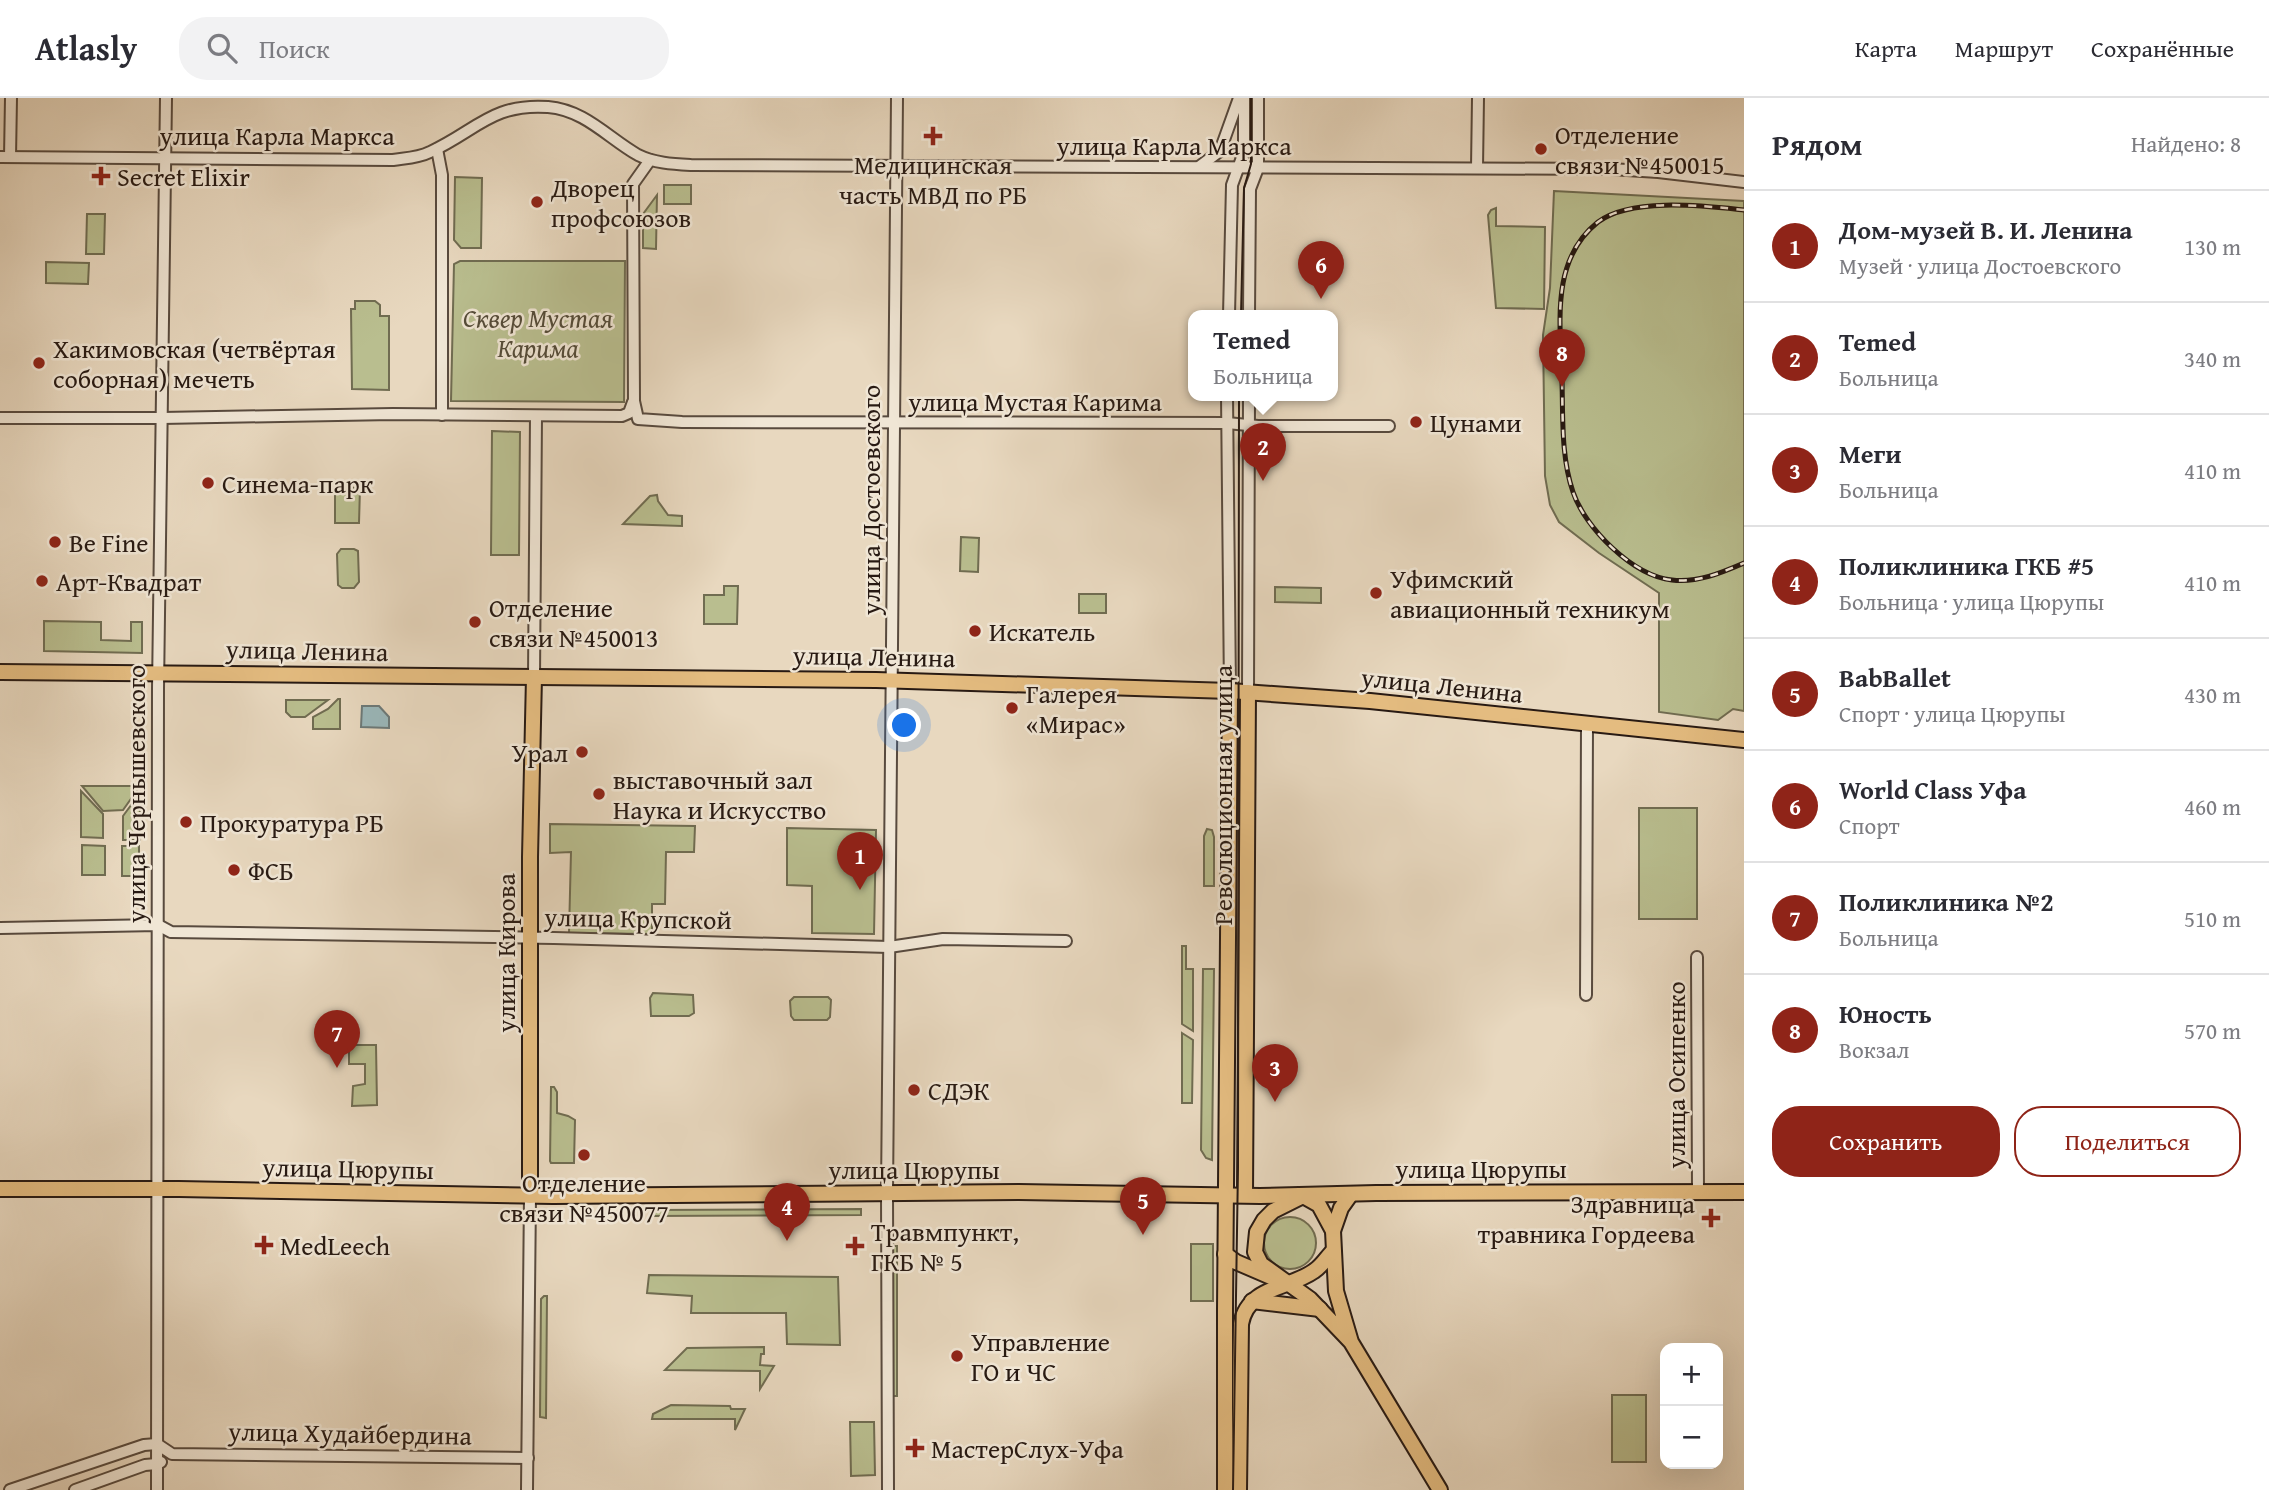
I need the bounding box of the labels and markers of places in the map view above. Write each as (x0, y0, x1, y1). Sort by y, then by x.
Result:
place label: Отделение связи №450015 (1555, 115, 1725, 184)
marker: Медицинская часть МВД по РБ (923, 126, 943, 146)
marker: Отделение связи №450015 (1533, 141, 1549, 157)
place label: Медицинская часть МВД по РБ (839, 145, 1027, 214)
place label: Secret Elixir (117, 157, 250, 196)
marker: Secret Elixir (91, 166, 111, 186)
place label: Дворец профсоюзов (550, 168, 691, 237)
marker: Дворец профсоюзов (529, 194, 545, 210)
pin: 6 (1298, 241, 1344, 299)
place label: Хакимовская (четвёртая соборная) мечеть (53, 329, 336, 398)
pin: 8 (1539, 329, 1585, 387)
marker: Хакимовская (четвёртая соборная) мечеть (31, 355, 47, 371)
place label: Цунами (1430, 403, 1522, 442)
marker: Цунами (1408, 414, 1424, 430)
pin: 2 (1240, 423, 1286, 481)
place label: Синема-парк (222, 464, 374, 503)
marker: Синема-парк (200, 475, 216, 491)
place label: Be Fine (69, 523, 148, 562)
marker: Be Fine (47, 534, 63, 550)
place label: Уфимский авиационный техникум (1390, 559, 1670, 628)
place label: Арт-Квадрат (56, 562, 202, 601)
marker: Арт-Квадрат (34, 573, 50, 589)
marker: Уфимский авиационный техникум (1368, 585, 1384, 601)
place label: Отделение связи №450013 (489, 588, 659, 657)
place label: Искатель (989, 612, 1095, 651)
marker: Отделение связи №450013 (467, 614, 483, 630)
marker: Искатель (967, 623, 983, 639)
place label: Галерея «Мирас» (1026, 674, 1126, 743)
marker: Галерея «Мирас» (1004, 700, 1020, 716)
place label: Урал (511, 733, 568, 772)
marker: Урал (574, 744, 590, 760)
place label: выставочный зал Наука и Искусство (613, 760, 826, 829)
marker: выставочный зал Наука и Искусство (591, 786, 607, 802)
place label: Прокуратура РБ (200, 803, 384, 842)
marker: Прокуратура РБ (178, 814, 194, 830)
pin: 1 (837, 832, 883, 890)
place label: ФСБ (248, 851, 294, 890)
marker: ФСБ (226, 862, 242, 878)
pin: 7 (314, 1010, 360, 1068)
pin: 3 (1252, 1044, 1298, 1102)
place label: СДЭК (928, 1071, 990, 1110)
marker: СДЭК (906, 1082, 922, 1098)
marker: Отделение связи №450077 (576, 1147, 592, 1163)
place label: Отделение связи №450077 (499, 1163, 669, 1232)
pin: 5 (1120, 1177, 1166, 1235)
pin: 4 (764, 1183, 810, 1241)
place label: Здравница травника Гордеева (1478, 1184, 1696, 1253)
marker: Здравница травника Гордеева (1701, 1208, 1721, 1228)
place label: Травмпункт, ГКБ № 5 (871, 1212, 1019, 1281)
place label: MedLeech (280, 1226, 391, 1265)
marker: MedLeech (254, 1235, 274, 1255)
marker: Травмпункт, ГКБ № 5 (845, 1236, 865, 1256)
place label: Управление ГО и ЧС (971, 1322, 1110, 1391)
marker: Управление ГО и ЧС (949, 1348, 965, 1364)
place label: МастерСлух-Уфа (931, 1429, 1124, 1468)
marker: МастерСлух-Уфа (905, 1438, 925, 1458)

